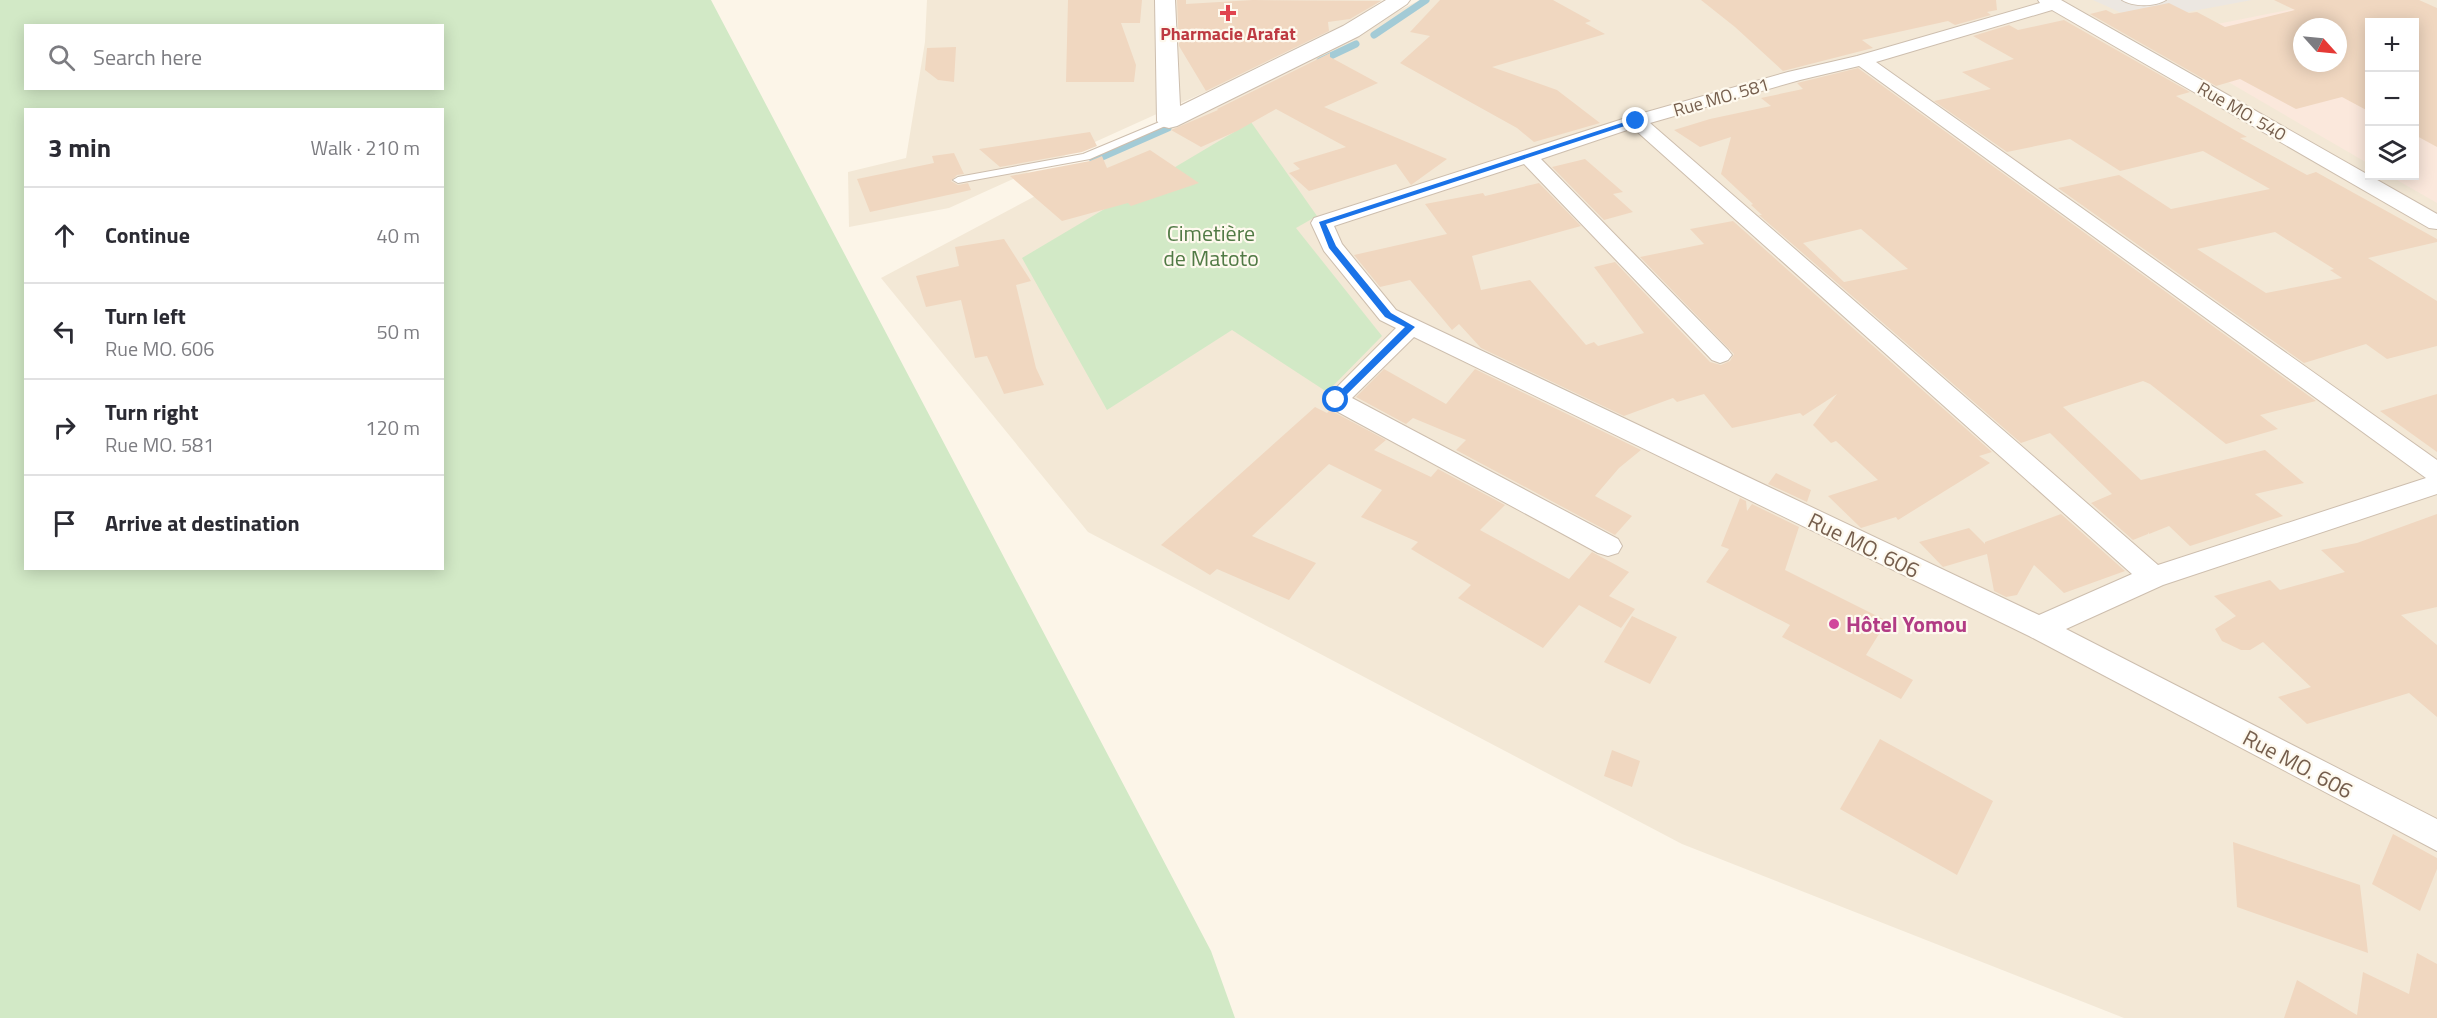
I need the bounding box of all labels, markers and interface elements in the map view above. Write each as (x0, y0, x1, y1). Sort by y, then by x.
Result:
marker: Pharmacie Arafat (1221, 6, 1235, 20)
north arrow (2293, 18, 2347, 72)
map controls (2365, 18, 2419, 180)
button: + (2365, 18, 2419, 72)
place label: Pharmacie Arafat (1160, 20, 1296, 47)
search box (24, 24, 444, 90)
text: Search here (93, 40, 202, 74)
icon: search (45, 41, 78, 74)
street label: Rue MO. 581 (1670, 70, 1772, 124)
button: − (2365, 72, 2419, 126)
street label: Rue MO. 540 (2193, 75, 2291, 147)
route end (1622, 107, 1648, 133)
button: layers (2365, 126, 2419, 180)
text: 3 min (48, 128, 111, 167)
text: Walk · 210 m (311, 132, 420, 163)
park label: Cimetière de Matoto (1163, 216, 1259, 275)
text: Continue (105, 218, 190, 252)
icon: ahead (48, 219, 81, 252)
text: 40 m (376, 220, 420, 251)
text: Turn left (105, 299, 186, 333)
icon: left (48, 315, 81, 348)
text: 50 m (376, 316, 420, 347)
text: Rue MO. 606 (105, 333, 214, 364)
route start (1322, 386, 1348, 412)
text: Turn right (105, 395, 199, 429)
icon: right (48, 411, 81, 444)
text: 120 m (365, 412, 420, 443)
text: Rue MO. 581 (105, 429, 214, 460)
street label: Rue MO. 606 (1802, 503, 1926, 587)
text: Arrive at destination (105, 506, 300, 540)
icon: arrive (48, 507, 81, 540)
place label: Hôtel Yomou (1846, 607, 1967, 641)
marker: Hôtel Yomou (1827, 617, 1841, 631)
street label: Rue MO. 606 (2237, 721, 2359, 807)

